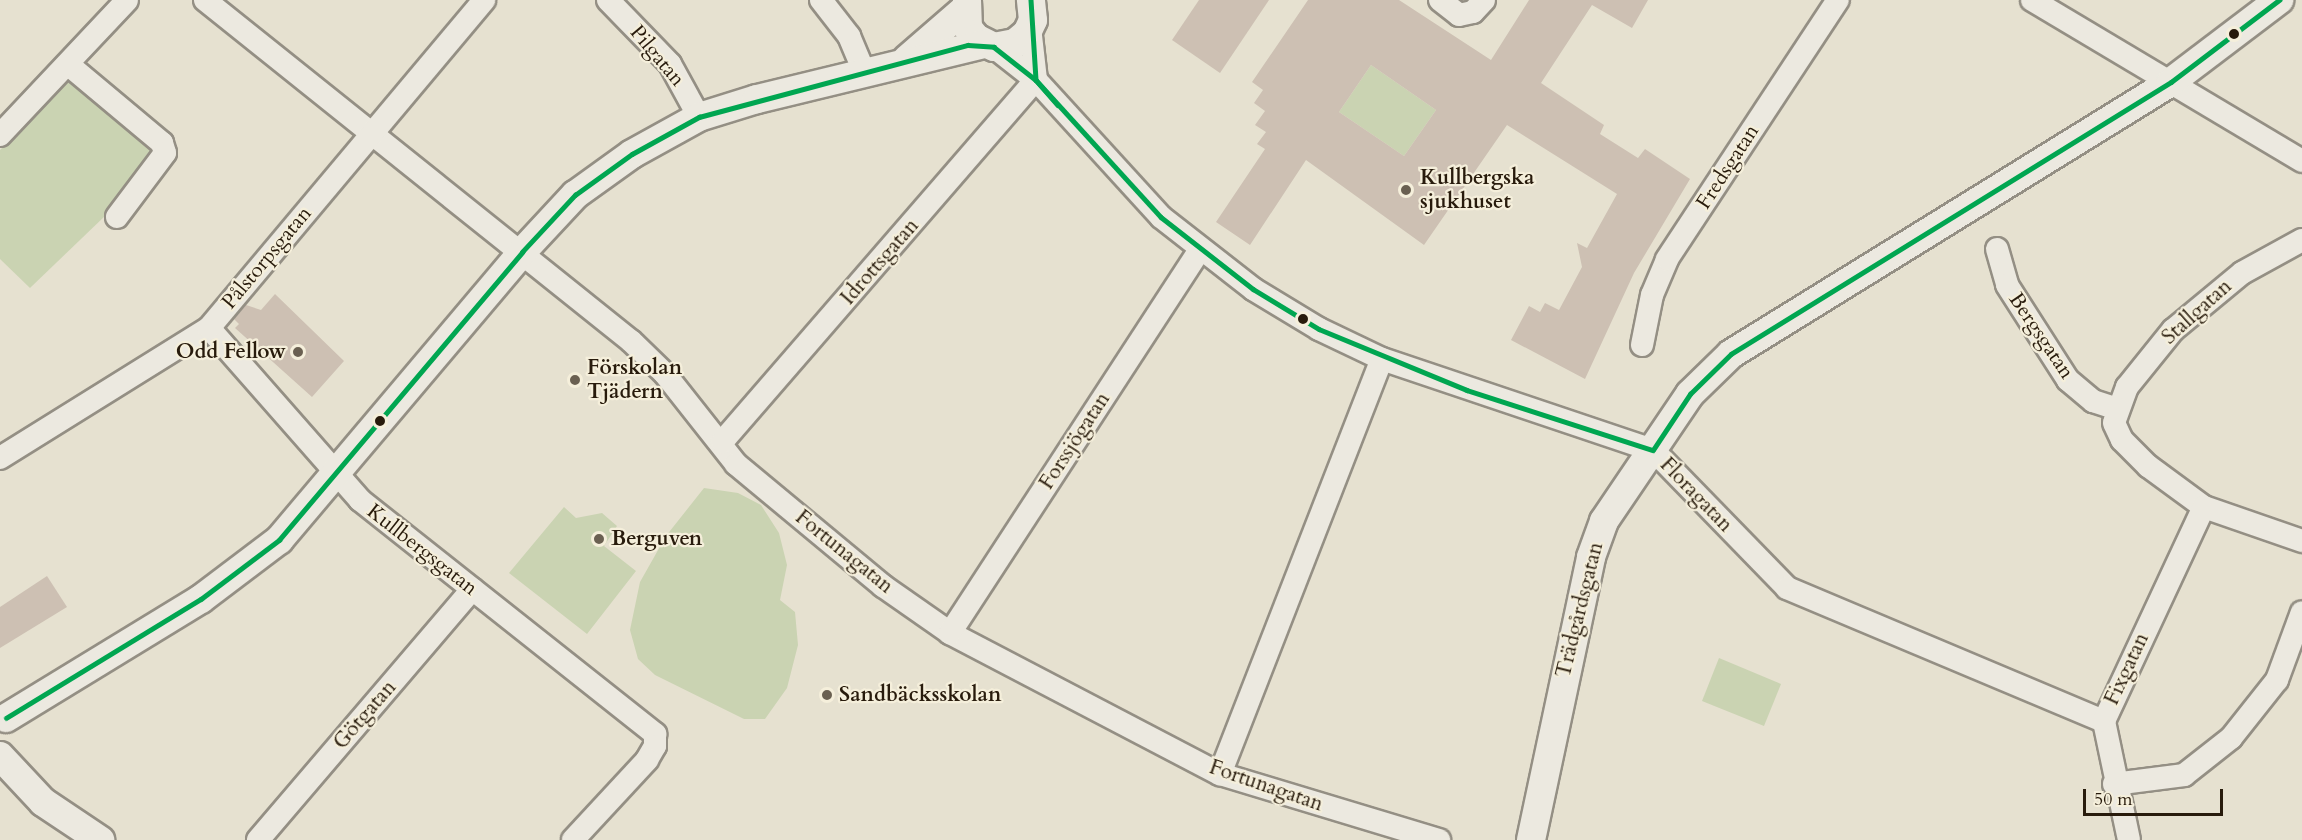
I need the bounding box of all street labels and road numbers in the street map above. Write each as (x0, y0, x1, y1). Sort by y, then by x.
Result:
street label: Pilgatan (624, 20, 690, 92)
street label: Fredsgatan (1691, 120, 1765, 214)
street label: Pålstorpsgatan (217, 202, 317, 314)
street label: Idrottsgatan (836, 214, 924, 310)
street label: Stallgatan (2157, 274, 2237, 350)
street label: Bergsgatan (2003, 288, 2079, 384)
street label: Forssjögatan (1034, 388, 1116, 494)
street label: Floragatan (1654, 452, 1738, 538)
street label: Kullbergsgatan (362, 499, 482, 601)
street label: Fortunagatan (790, 505, 898, 599)
street label: Trädgårdsgatan (1551, 540, 1609, 680)
street label: Fixgatan (2099, 629, 2155, 709)
street label: Götgatan (328, 675, 402, 755)
street label: Fortunagatan (1206, 755, 1326, 817)

